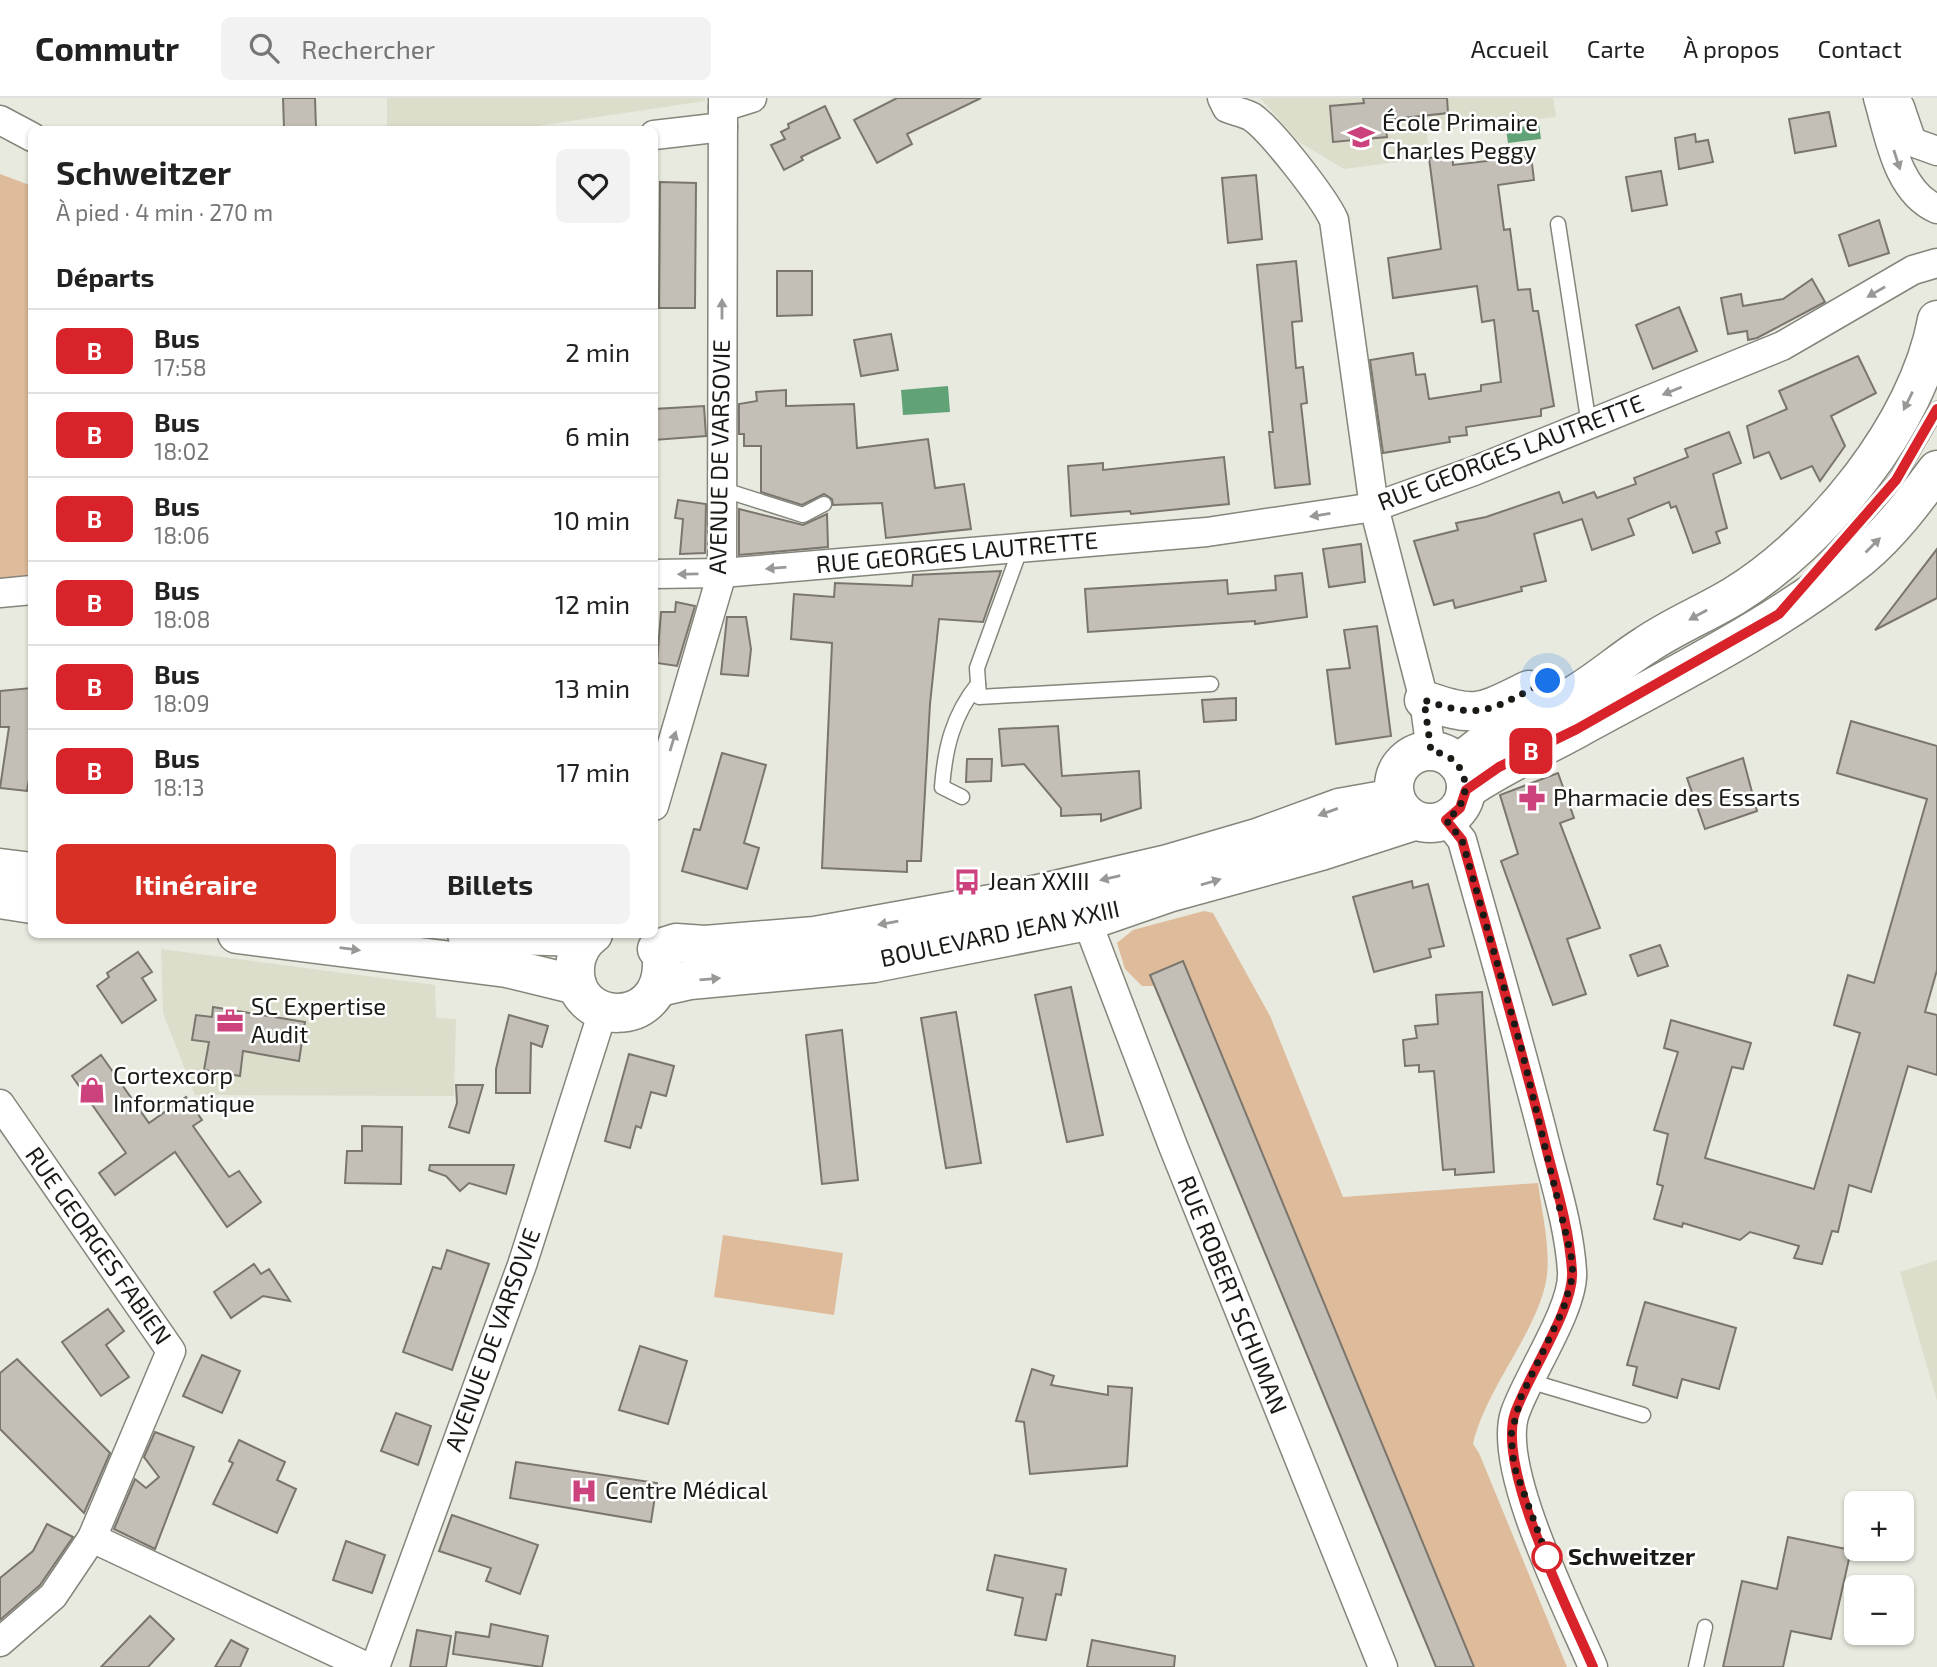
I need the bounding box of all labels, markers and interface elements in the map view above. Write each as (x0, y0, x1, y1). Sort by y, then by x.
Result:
search box (221, 17, 711, 80)
text: Commutr (35, 28, 179, 68)
icon: search (245, 29, 283, 67)
text: Rechercher (301, 33, 435, 64)
text: Accueil (1471, 34, 1549, 63)
text: Carte (1587, 34, 1645, 63)
text: À propos (1683, 34, 1780, 63)
text: Contact (1818, 34, 1902, 63)
place label: École Primaire Charles Peggy (1382, 107, 1538, 164)
school or university icon: École Primaire Charles Peggy (1346, 122, 1376, 152)
button: heart (556, 149, 630, 223)
one-way arrow (1892, 150, 1903, 171)
text: Schweitzer (56, 152, 231, 192)
text: À pied · 4 min · 270 m (56, 198, 273, 226)
text: Départs (56, 261, 154, 292)
one-way arrow (1866, 285, 1885, 298)
one-way arrow (716, 298, 728, 320)
text: Bus (154, 322, 200, 353)
text: B (87, 336, 102, 365)
text: 2 min (565, 336, 630, 367)
street label: AVENUE DE VARSOVIE (702, 339, 735, 575)
text: 17:58 (154, 353, 207, 381)
one-way arrow (1661, 386, 1682, 397)
street label: RUE GEORGES LAUTRETTE (1373, 387, 1648, 516)
one-way arrow (1903, 391, 1914, 411)
text: Bus (154, 406, 200, 437)
text: B (87, 420, 102, 449)
text: 6 min (565, 420, 630, 451)
text: 18:02 (154, 437, 209, 465)
text: Bus (154, 490, 200, 521)
text: B (87, 504, 102, 533)
text: 10 min (554, 504, 630, 535)
one-way arrow (1308, 510, 1330, 521)
text: 18:06 (154, 521, 210, 549)
street label: RUE GEORGES LAUTRETTE (815, 525, 1099, 578)
one-way arrow (1864, 537, 1881, 553)
one-way arrow (765, 563, 787, 574)
one-way arrow (677, 568, 699, 579)
text: Bus (154, 574, 200, 605)
text: B (87, 588, 102, 617)
text: 12 min (555, 588, 630, 619)
text: 18:08 (154, 605, 210, 633)
one-way arrow (1688, 609, 1708, 621)
text: Bus (154, 658, 200, 689)
your location (1530, 663, 1565, 698)
text: B (87, 672, 102, 701)
text: 13 min (555, 672, 630, 703)
text: 18:09 (154, 689, 210, 717)
line badge: B (1508, 728, 1554, 774)
one-way arrow (668, 730, 679, 751)
text: B (1523, 736, 1539, 765)
text: Bus (154, 742, 200, 773)
text: B (87, 756, 102, 785)
text: 17 min (556, 756, 630, 787)
text: 18:13 (154, 773, 205, 801)
place label: Pharmacie des Essarts (1553, 782, 1800, 811)
pharmacy icon: Pharmacie des Essarts (1517, 783, 1547, 813)
one-way arrow (1317, 807, 1338, 818)
button: Itinéraire (56, 844, 336, 924)
button: Billets (350, 844, 630, 924)
place label: Jean XXIII (988, 866, 1090, 895)
bus stop icon: Jean XXIII (952, 867, 982, 897)
one-way arrow (1099, 872, 1121, 883)
one-way arrow (1201, 876, 1222, 886)
street label: BOULEVARD JEAN XXIII (877, 893, 1122, 972)
one-way arrow (877, 918, 899, 929)
one-way arrow (339, 944, 361, 955)
one-way arrow (699, 973, 721, 984)
place label: SC Expertise Audit (251, 991, 386, 1048)
office icon: SC Expertise Audit (215, 1006, 245, 1036)
place label: Cortexcorp Informatique (113, 1060, 255, 1117)
shop icon: Cortexcorp Informatique (77, 1075, 107, 1105)
street label: RUE GEORGES FABIEN (20, 1141, 178, 1349)
street label: RUE ROBERT SCHUMAN (1172, 1171, 1294, 1418)
street label: AVENUE DE VARSOVIE (438, 1224, 545, 1455)
place label: Centre Médical (605, 1475, 768, 1504)
hospital icon: Centre Médical (569, 1476, 599, 1506)
map controls (1844, 1491, 1914, 1645)
button: + (1844, 1491, 1914, 1561)
place label: Schweitzer (1568, 1541, 1696, 1570)
marker: Schweitzer (1532, 1542, 1562, 1572)
button: − (1844, 1575, 1914, 1645)

